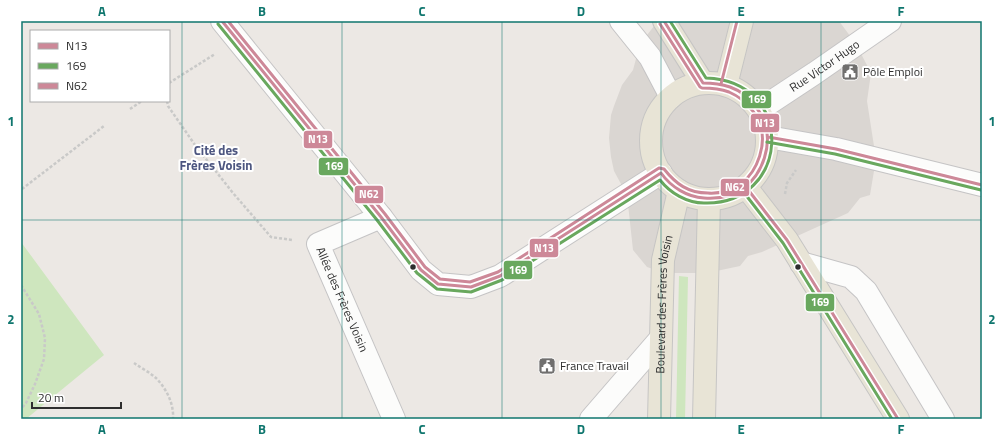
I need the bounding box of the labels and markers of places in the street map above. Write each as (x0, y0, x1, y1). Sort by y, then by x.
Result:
public building icon: Pôle Emploi (840, 62, 860, 82)
place label: Pôle Emploi (863, 62, 923, 81)
unlabelled marker (408, 262, 418, 272)
unlabelled marker (793, 262, 803, 272)
public building icon: France Travail (537, 356, 557, 376)
place label: France Travail (560, 356, 629, 375)

